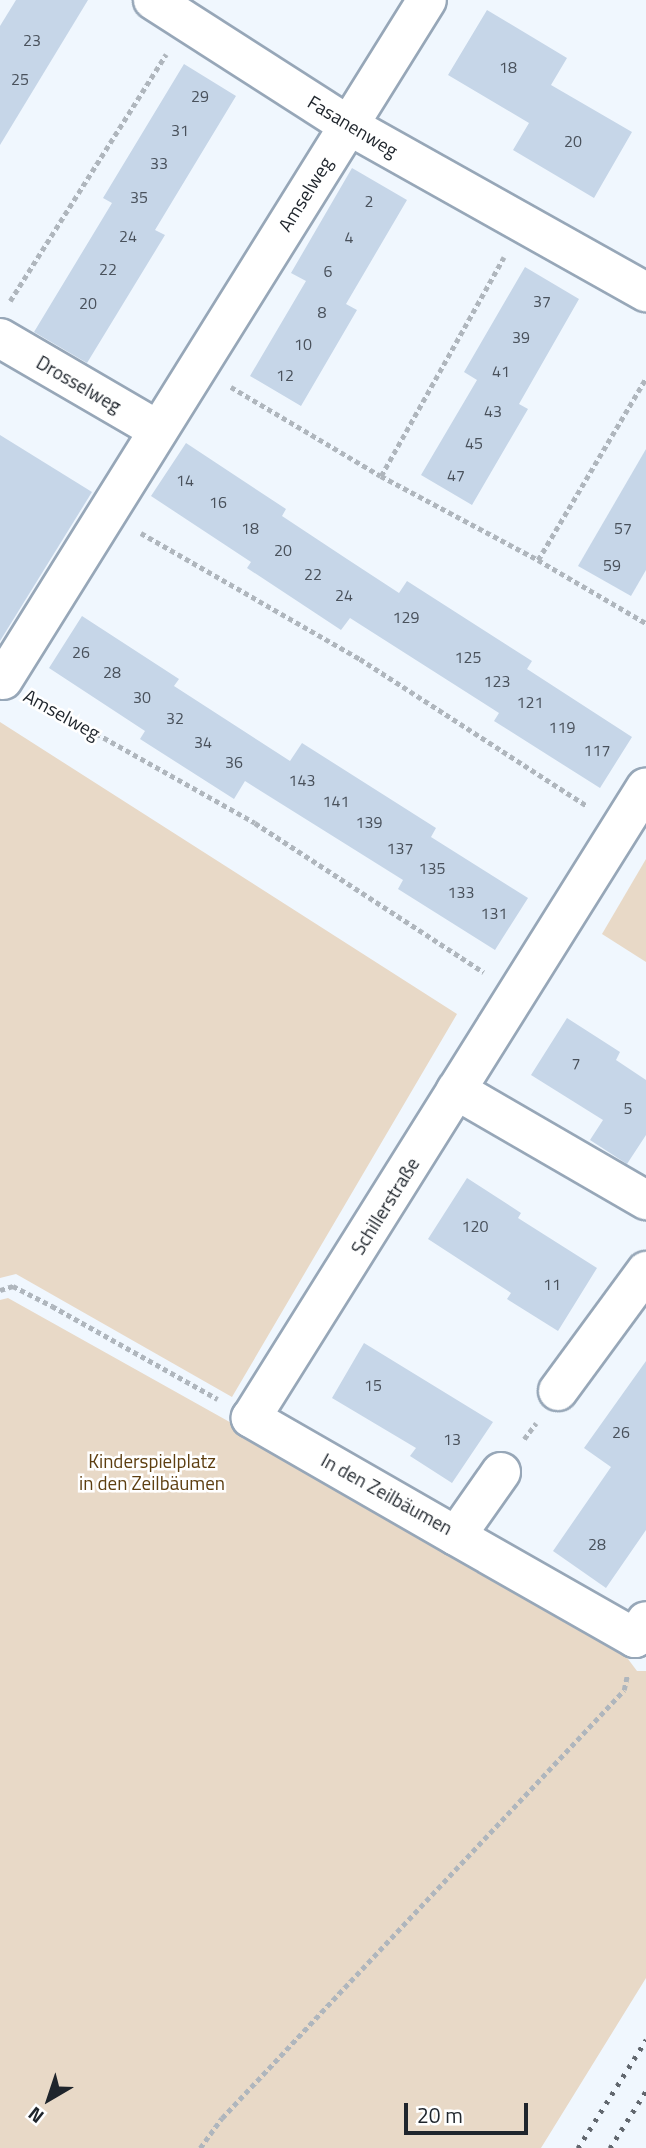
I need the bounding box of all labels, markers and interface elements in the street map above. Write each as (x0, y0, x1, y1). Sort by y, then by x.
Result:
house number: 23 (23, 30, 41, 50)
house number: 18 (499, 57, 517, 77)
house number: 25 (11, 69, 29, 89)
house number: 29 (191, 86, 209, 106)
street label: Fasanenweg (304, 90, 402, 162)
house number: 31 (171, 120, 189, 140)
house number: 20 (564, 131, 582, 151)
street label: Amselweg (273, 152, 337, 236)
house number: 33 (150, 153, 168, 173)
house number: 35 (130, 187, 148, 207)
house number: 2 (365, 191, 373, 211)
house number: 24 (119, 226, 137, 246)
house number: 4 (345, 227, 353, 247)
house number: 22 (99, 259, 117, 279)
house number: 6 (324, 261, 332, 281)
house number: 37 (533, 291, 551, 311)
house number: 20 (79, 293, 97, 313)
house number: 8 (318, 302, 326, 322)
house number: 39 (512, 327, 530, 347)
house number: 10 (294, 334, 312, 354)
street label: Drosselweg (33, 351, 125, 417)
house number: 41 (492, 361, 510, 381)
house number: 12 (276, 365, 294, 385)
house number: 43 (484, 401, 502, 421)
house number: 45 (465, 433, 483, 453)
house number: 47 (447, 465, 465, 485)
house number: 14 (176, 470, 194, 490)
house number: 16 (209, 492, 227, 512)
house number: 18 (241, 518, 259, 538)
house number: 57 (614, 518, 632, 538)
house number: 20 (274, 540, 292, 560)
house number: 59 (603, 555, 621, 575)
house number: 22 (304, 564, 322, 584)
house number: 24 (335, 585, 353, 605)
house number: 129 (393, 607, 419, 627)
house number: 26 (72, 642, 90, 662)
house number: 125 (455, 647, 481, 667)
house number: 28 (103, 662, 121, 682)
house number: 123 (484, 671, 510, 691)
street label: Amselweg (20, 684, 104, 744)
house number: 30 (133, 687, 151, 707)
house number: 121 (517, 692, 543, 712)
house number: 32 (166, 708, 184, 728)
house number: 119 (549, 717, 575, 737)
house number: 34 (194, 732, 212, 752)
house number: 117 (584, 740, 610, 760)
house number: 36 (225, 752, 243, 772)
house number: 143 (289, 770, 315, 790)
house number: 141 (323, 791, 349, 811)
house number: 139 (356, 812, 382, 832)
house number: 137 (387, 838, 413, 858)
house number: 135 (419, 858, 445, 878)
house number: 133 (448, 882, 474, 902)
house number: 131 (481, 903, 507, 923)
house number: 7 (572, 1053, 580, 1073)
house number: 5 (624, 1098, 632, 1118)
street label: Schillerstraße (346, 1153, 424, 1259)
house number: 120 (462, 1216, 488, 1236)
house number: 11 (543, 1274, 561, 1294)
house number: 15 (364, 1375, 382, 1395)
house number: 26 (612, 1422, 630, 1442)
house number: 13 (443, 1429, 461, 1449)
street label: In den Zeilbäumen (317, 1449, 457, 1539)
park label: Kinderspielplatz in den Zeilbäumen (79, 1450, 225, 1494)
house number: 28 (588, 1534, 606, 1554)
north arrow (14, 2064, 84, 2134)
scale bar (408, 2088, 532, 2132)
text: 20 m (417, 2099, 463, 2131)
text: N (21, 2100, 50, 2131)

